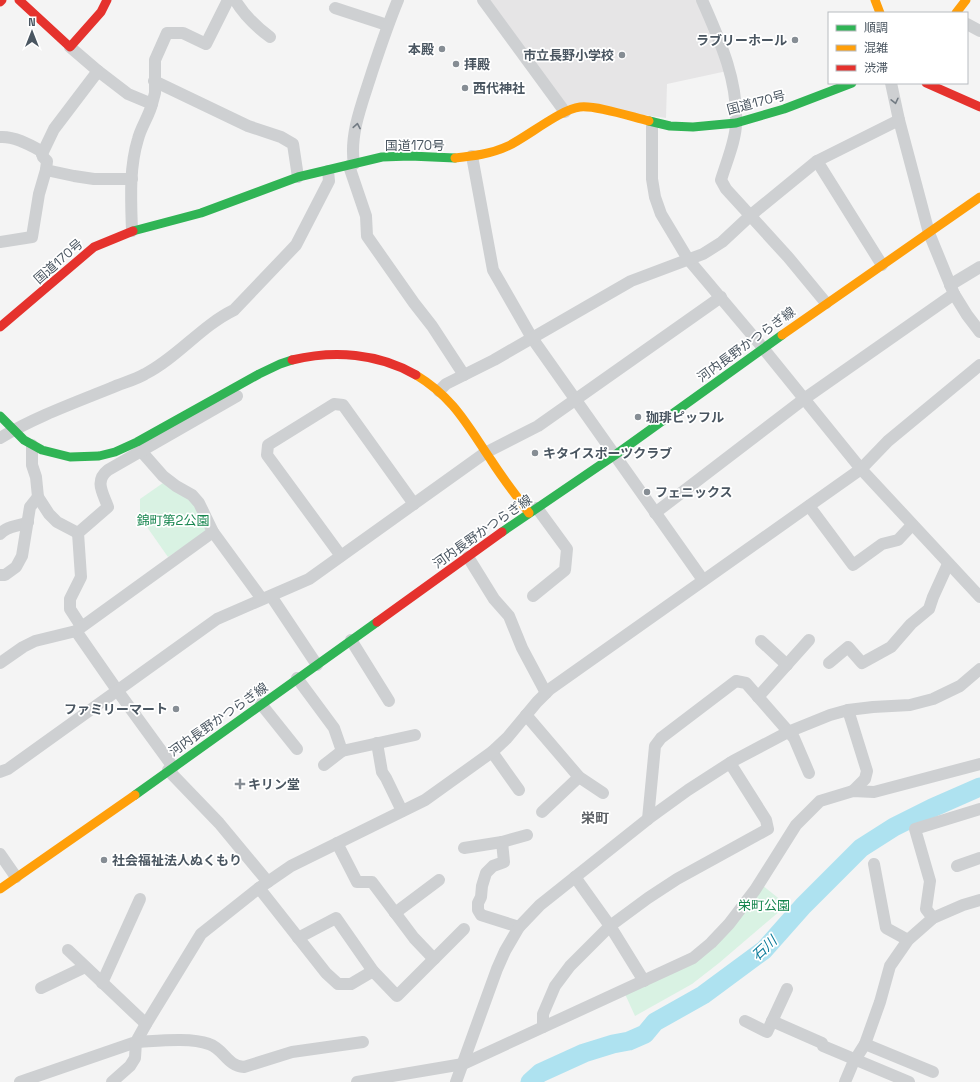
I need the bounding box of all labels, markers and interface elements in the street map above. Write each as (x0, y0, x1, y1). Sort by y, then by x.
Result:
north arrow (12, 12, 52, 52)
legend (828, 12, 968, 84)
text: N (28, 15, 36, 29)
text: 順調 (864, 20, 888, 36)
place label: ラブリーホール (696, 32, 787, 49)
marker: ラブリーホール (790, 35, 800, 45)
text: 混雑 (864, 40, 888, 56)
place label: 本殿 (408, 41, 434, 58)
marker: 本殿 (437, 44, 447, 54)
place label: 市立長野小学校 (523, 47, 614, 64)
marker: 市立長野小学校 (617, 50, 627, 60)
place label: 拝殿 (464, 56, 490, 73)
marker: 拝殿 (451, 59, 461, 69)
text: 渋滞 (864, 60, 888, 76)
place label: 西代神社 (473, 80, 525, 97)
marker: 西代神社 (460, 83, 470, 93)
street label: 国道170号 (725, 87, 787, 118)
one-way arrow (890, 98, 898, 105)
one-way arrow (352, 123, 360, 129)
street label: 国道170号 (385, 137, 445, 154)
street label: 国道170号 (30, 235, 87, 287)
street label: 河内長野かつらぎ線 (694, 303, 799, 386)
place label: 珈琲ピッフル (646, 409, 724, 426)
marker: 珈琲ピッフル (633, 412, 643, 422)
place label: キタイスポーツクラブ (543, 445, 672, 462)
marker: キタイスポーツクラブ (530, 448, 540, 458)
place label: フェニックス (655, 484, 733, 501)
marker: フェニックス (642, 487, 652, 497)
street label: 河内長野かつらぎ線 (429, 491, 535, 572)
park label: 錦町第2公園 (137, 512, 209, 529)
street label: 河内長野かつらぎ線 (165, 679, 271, 760)
place label: ファミリーマート (64, 701, 168, 718)
marker: ファミリーマート (171, 704, 181, 714)
place label: キリン堂 (248, 776, 300, 793)
marker: キリン堂 (235, 779, 245, 789)
district label: 栄町 (581, 809, 609, 827)
place label: 社会福祉法人ぬくもり (112, 852, 242, 869)
marker: 社会福祉法人ぬくもり (99, 855, 109, 865)
park label: 栄町公園 (738, 897, 790, 914)
water label: 石川 (748, 931, 782, 964)

